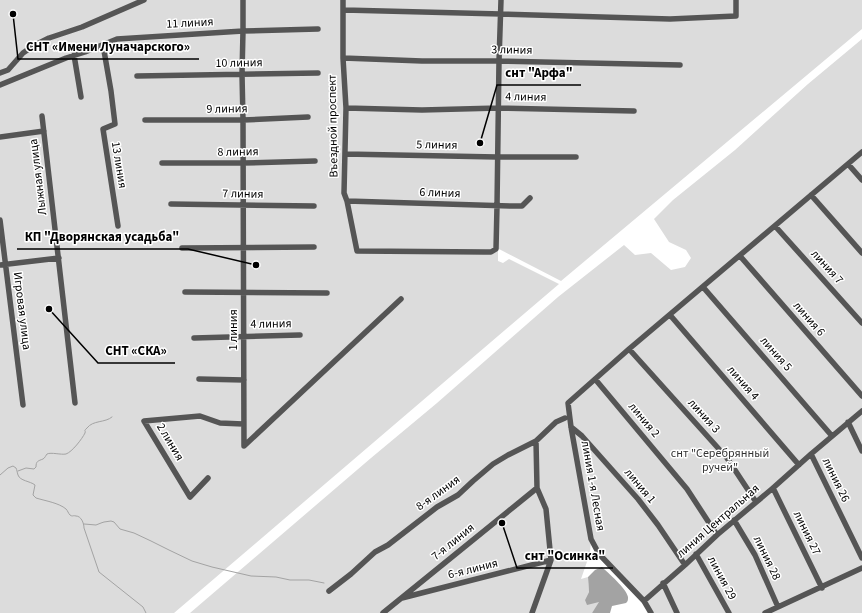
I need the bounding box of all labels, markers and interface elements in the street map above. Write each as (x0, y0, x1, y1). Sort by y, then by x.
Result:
street label: 11 линия (166, 13, 214, 33)
callout: СНТ «Имени Луначарского» (18, 34, 199, 59)
text: СНТ «Имени Луначарского» (26, 38, 190, 56)
street label: 3 линия (491, 41, 533, 59)
street label: 10 линия (215, 54, 263, 72)
callout: снт "Арфа" (497, 60, 581, 85)
text: снт "Арфа" (505, 64, 573, 82)
street label: Въездной проспект (324, 74, 342, 178)
street label: 4 линия (505, 88, 547, 106)
street label: 9 линия (206, 100, 248, 118)
street label: 5 линия (416, 136, 458, 154)
street label: Лыжная улица (25, 138, 51, 216)
street label: 13 линия (107, 140, 131, 190)
street label: 8 линия (217, 143, 259, 161)
street label: 6 линия (419, 184, 461, 202)
street label: 7 линия (222, 185, 264, 203)
callout: КП "Дворянская усадьба" (17, 224, 188, 249)
text: КП "Дворянская усадьба" (25, 228, 179, 246)
street label: линия 7 (807, 246, 847, 288)
street label: Игровая улица (9, 271, 35, 351)
street label: линия 6 (789, 298, 829, 340)
street label: 1 линия (225, 309, 242, 351)
street label: 4 линия (250, 315, 292, 333)
street label: линия 5 (756, 333, 796, 375)
callout: СНТ «СКА» (98, 338, 175, 363)
text: СНТ «СКА» (105, 342, 167, 360)
street label: линия 4 (723, 362, 763, 404)
street label: линия 3 (684, 395, 724, 437)
street label: линия 2 (624, 399, 664, 441)
street label: 2 линия (152, 420, 188, 464)
street label: линия 1-я Лесная (577, 440, 609, 532)
park label: снт "Серебрянный ручей" (671, 445, 769, 476)
street label: линия 26 (818, 455, 854, 505)
street label: линия 1 (620, 465, 660, 507)
street label: 8-я линия (412, 471, 464, 515)
street label: линия Центральная (673, 480, 763, 562)
street label: линия 27 (789, 508, 825, 558)
street label: 7-я линия (428, 519, 478, 565)
street label: линия 28 (749, 533, 785, 583)
callout: снт "Осинка" (517, 543, 613, 568)
text: снт "Осинка" (525, 547, 605, 565)
street label: линия 29 (703, 553, 741, 603)
street label: 6-я линия (446, 555, 500, 583)

